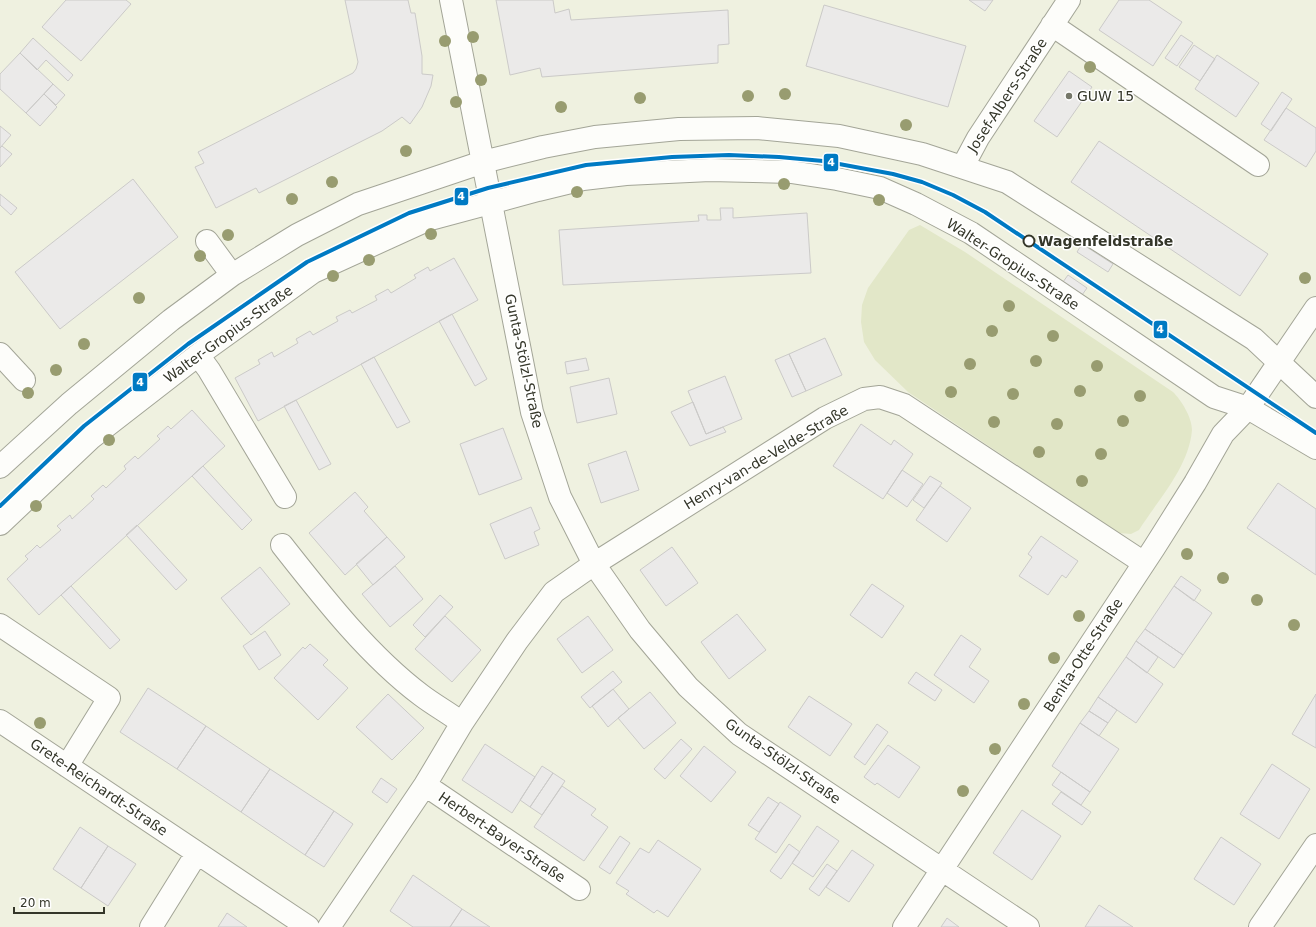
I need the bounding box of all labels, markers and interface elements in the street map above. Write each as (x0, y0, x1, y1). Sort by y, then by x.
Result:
street label: Josef-Albers-Straße (964, 35, 1050, 156)
place label: GUW 15 (1077, 88, 1134, 104)
marker: GUW 15 (1064, 91, 1074, 101)
line badge: 4 (823, 153, 839, 172)
text: 4 (827, 156, 835, 169)
line badge: 4 (454, 187, 469, 206)
text: 4 (457, 190, 465, 203)
street label: Walter-Gropius-Straße (944, 215, 1082, 313)
place label: Wagenfeldstraße (1038, 233, 1173, 249)
marker: Wagenfeldstraße (1022, 234, 1036, 248)
street label: Walter-Gropius-Straße (161, 282, 295, 386)
street label: Gunta-Stölzl-Straße (502, 292, 546, 430)
line badge: 4 (1153, 320, 1168, 339)
text: 4 (1156, 323, 1164, 336)
line badge: 4 (132, 372, 148, 392)
text: 4 (136, 376, 144, 389)
street label: Henry-van-de-Velde-Straße (681, 402, 851, 512)
street label: Benita-Otte-Straße (1040, 595, 1126, 715)
street label: Gunta-Stölzl-Straße (722, 715, 844, 807)
street label: Grete-Reichardt-Straße (27, 735, 171, 839)
street label: Herbert-Bayer-Straße (436, 789, 568, 885)
scale bar (14, 889, 104, 915)
text: 20 m (20, 896, 51, 910)

